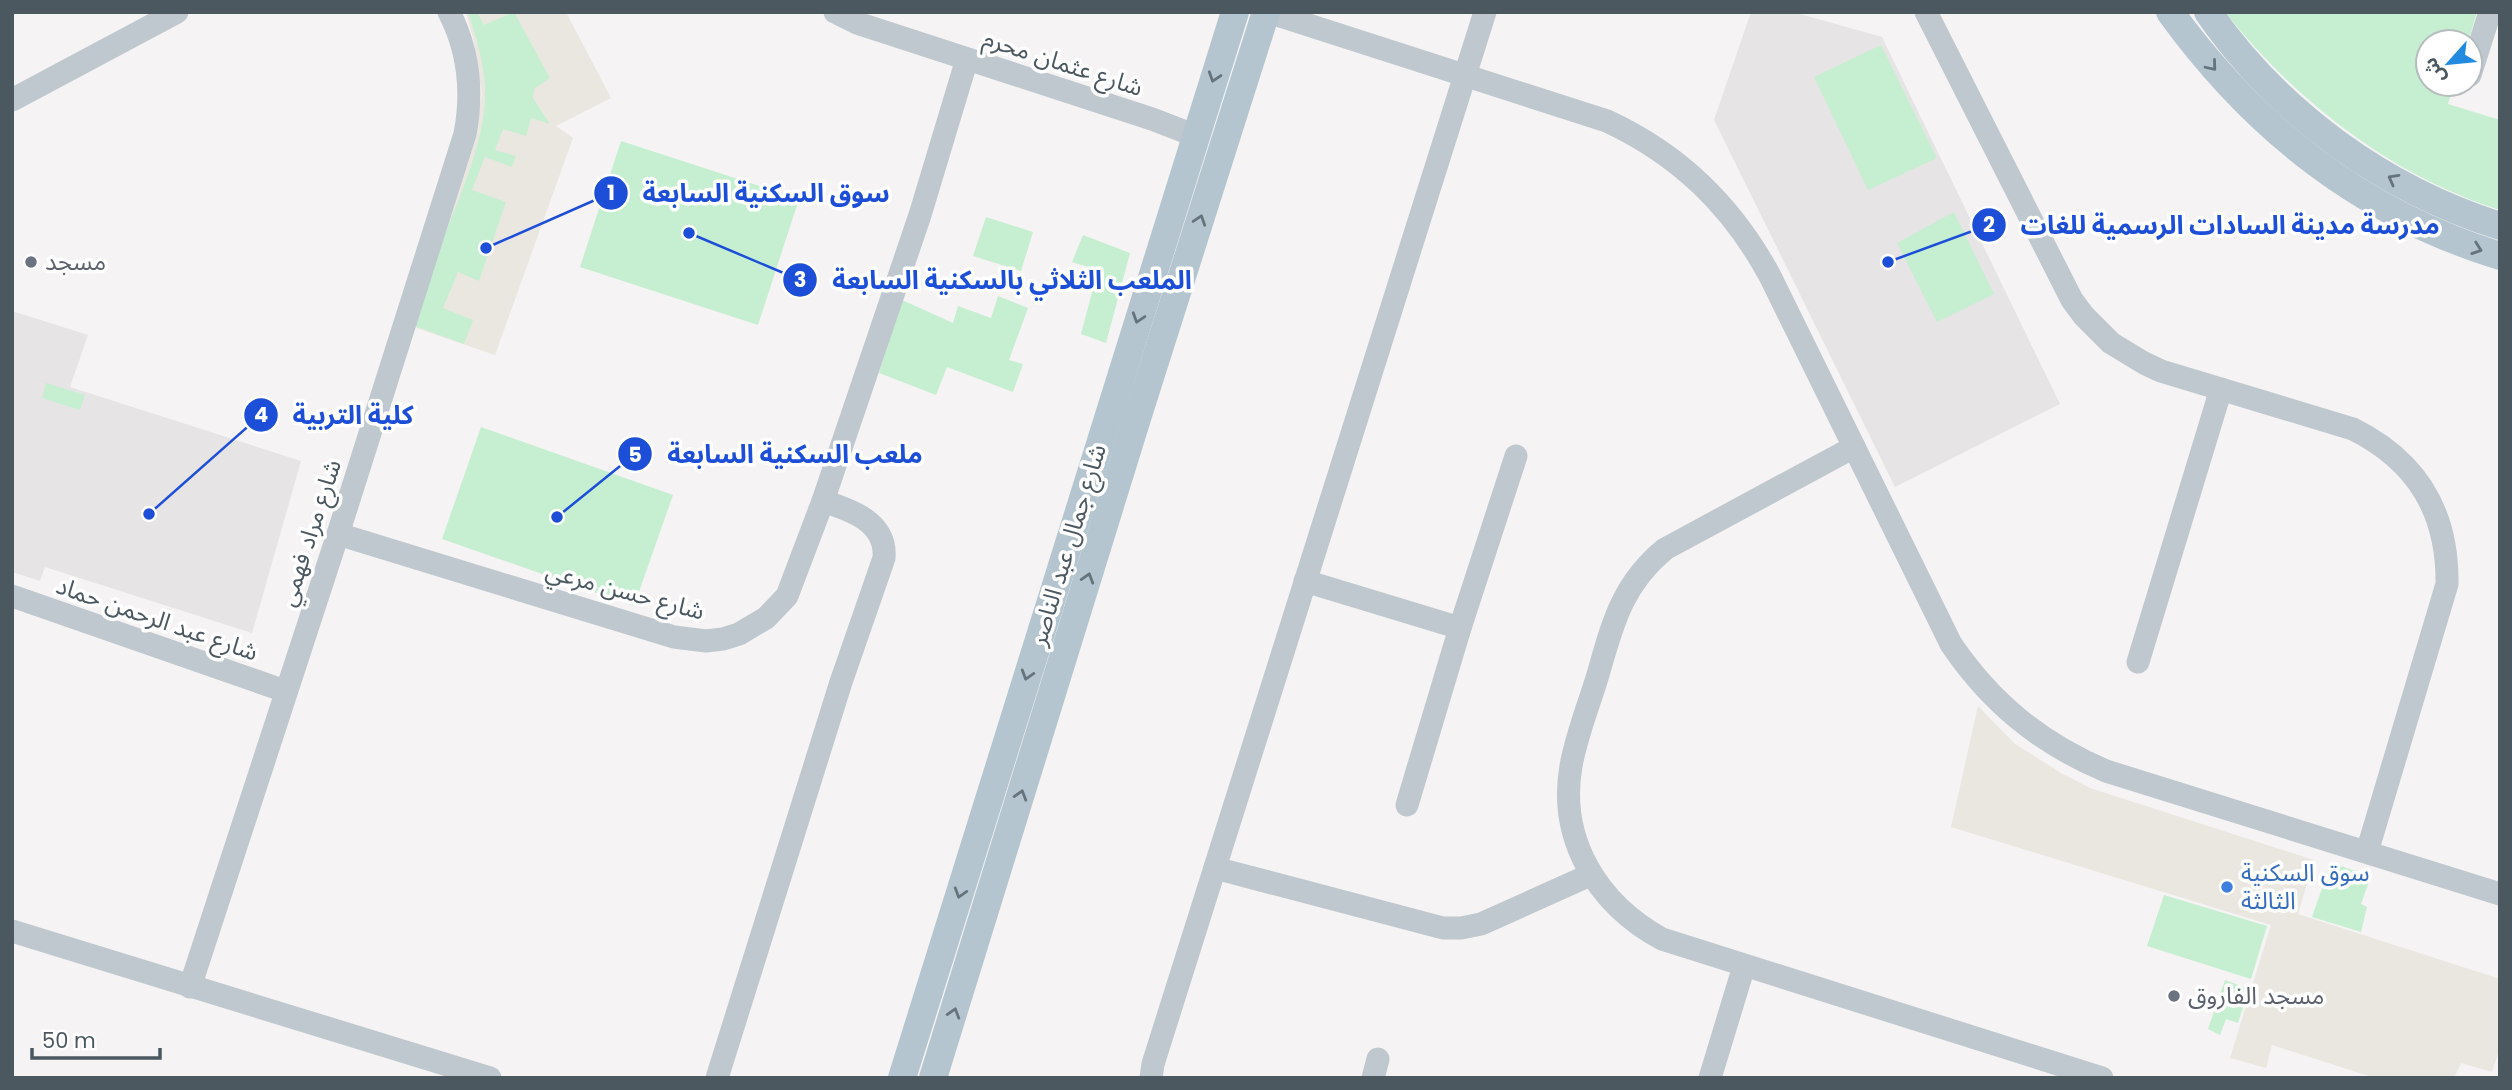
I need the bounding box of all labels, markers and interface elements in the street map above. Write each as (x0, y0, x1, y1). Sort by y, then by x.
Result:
street label: شارع عثمان محرم (979, 21, 1147, 106)
north arrow (2414, 28, 2484, 98)
text: ش (2416, 53, 2452, 88)
one-way arrow (2204, 58, 2216, 71)
one-way arrow (1208, 71, 1222, 83)
callout: سوق السكنية السابعة (594, 170, 904, 217)
one-way arrow (2387, 174, 2400, 187)
text: سوق السكنية السابعة (642, 175, 890, 211)
text: 1 (607, 178, 615, 207)
callout: مدرسة مدينة السادات الرسمية للغات (1971, 201, 2454, 248)
text: مدرسة مدينة السادات الرسمية للغات (2020, 207, 2440, 243)
text: 2 (1983, 210, 1995, 239)
one-way arrow (1191, 215, 1206, 227)
one-way arrow (2470, 241, 2482, 255)
place label: مسجد (45, 245, 106, 278)
marker: مسجد (23, 254, 39, 270)
callout: الملعب الثلاثي بالسكنية السابعة (783, 256, 1205, 303)
text: الملعب الثلاثي بالسكنية السابعة (832, 262, 1192, 301)
text: 3 (794, 265, 806, 294)
one-way arrow (1132, 311, 1147, 323)
callout: كلية التربية (243, 391, 427, 438)
text: كلية التربية (292, 397, 415, 433)
text: 4 (254, 400, 268, 429)
callout: ملعب السكنية السابعة (618, 431, 936, 478)
text: ملعب السكنية السابعة (667, 436, 923, 472)
text: 5 (628, 440, 642, 469)
street label: شارع جمال عبد الناصر (1021, 440, 1115, 651)
street label: شارع مراد فهمي (270, 455, 351, 611)
street label: شارع حسن مرعي (542, 553, 708, 630)
street label: شارع عبد الرحمن حماد (51, 568, 263, 670)
one-way arrow (1080, 572, 1094, 585)
one-way arrow (1021, 669, 1035, 681)
one-way arrow (1012, 789, 1027, 801)
place label: سوق السكنية الثالثة (2241, 856, 2370, 917)
marker: سوق السكنية الثالثة (2219, 879, 2235, 895)
one-way arrow (953, 886, 968, 898)
place label: مسجد الفاروق (2188, 979, 2324, 1012)
marker: مسجد الفاروق (2166, 988, 2182, 1004)
one-way arrow (945, 1007, 960, 1019)
scale bar (32, 1016, 159, 1060)
text: 50 m (42, 1026, 96, 1055)

